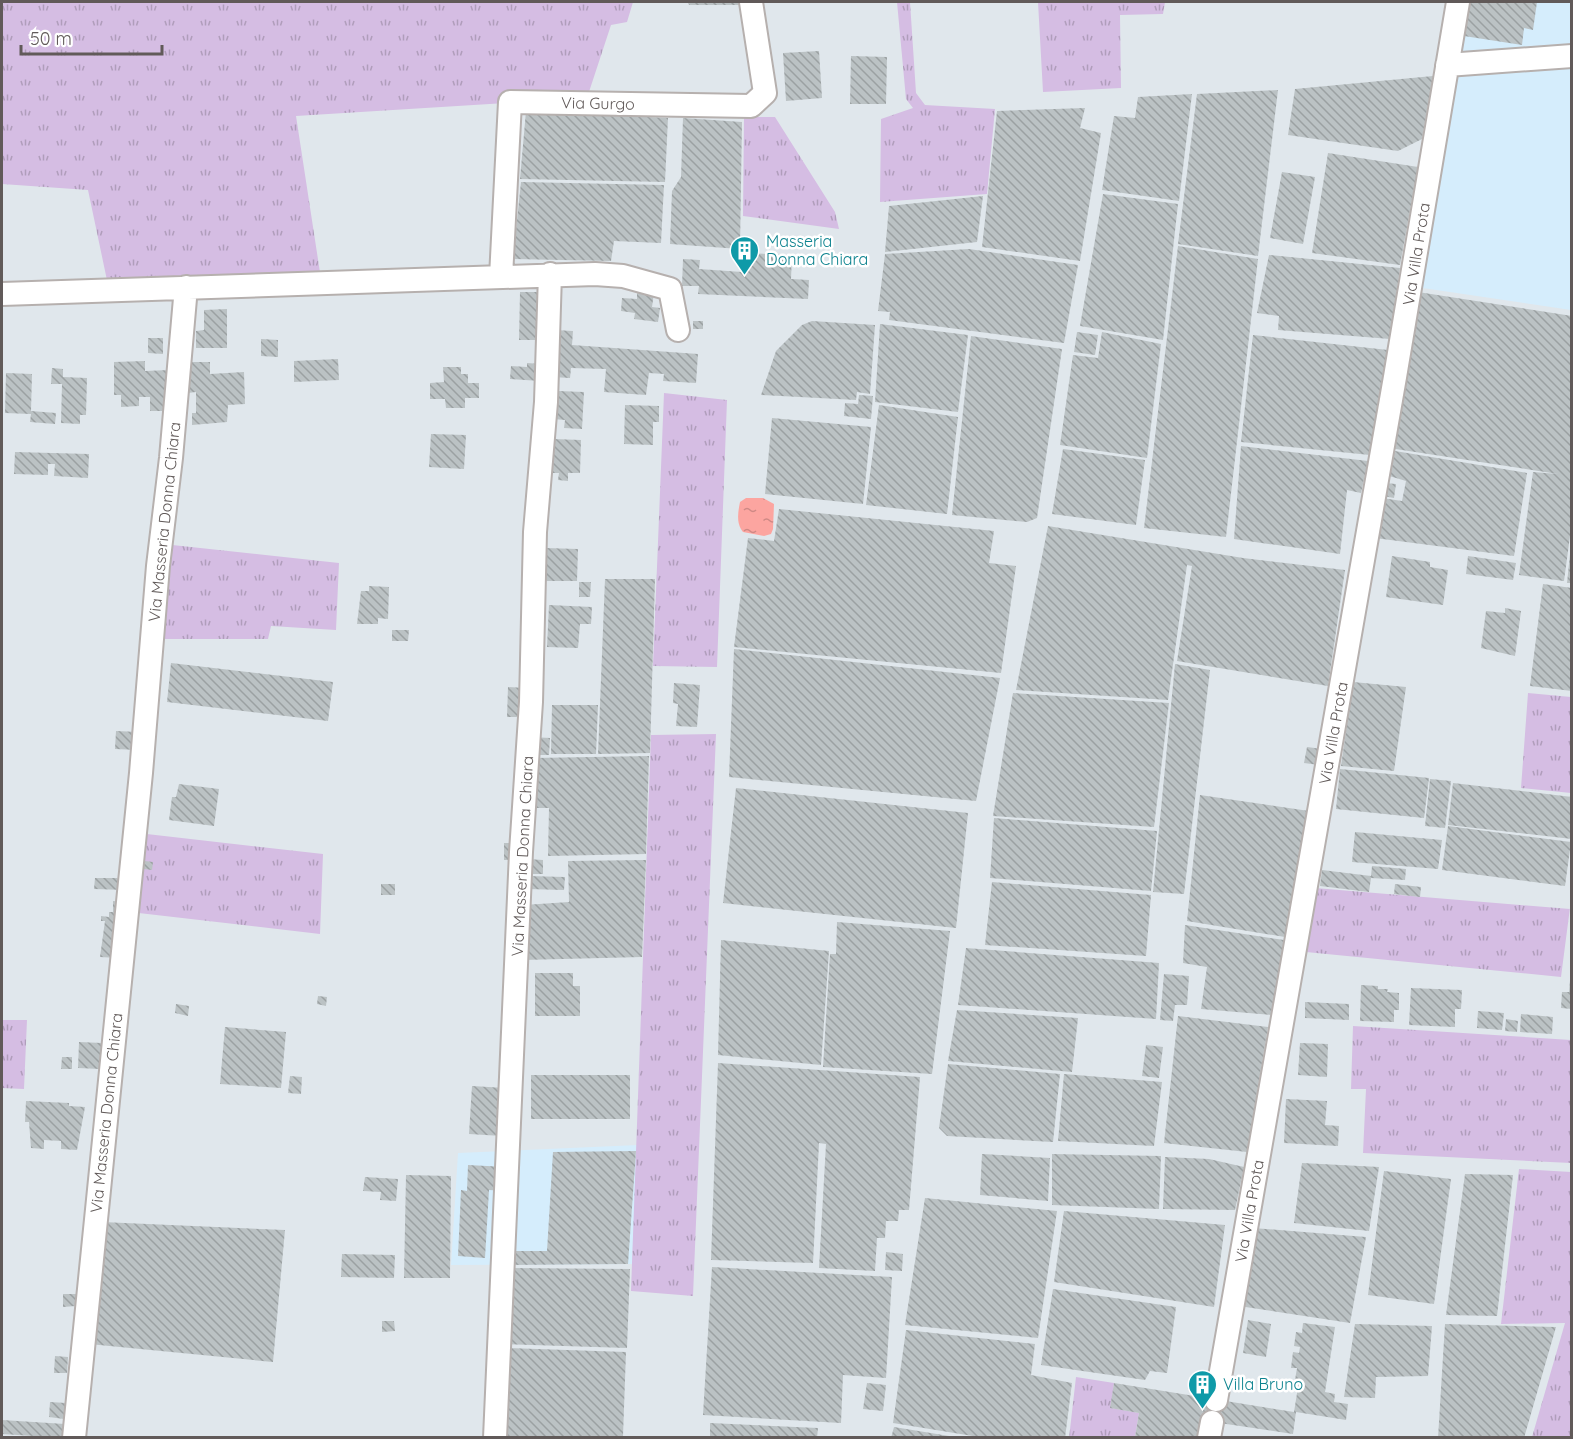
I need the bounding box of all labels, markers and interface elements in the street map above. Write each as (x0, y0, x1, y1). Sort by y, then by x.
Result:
scale bar (21, 18, 162, 56)
text: 50 m (30, 27, 72, 50)
street label: Via Gurgo (561, 92, 635, 114)
street label: Via Villa Prota (1398, 201, 1434, 307)
place label: Masseria Donna Chiara (766, 231, 868, 269)
building icon: Masseria Donna Chiara (729, 234, 761, 276)
street label: Via Masseria Donna Chiara (144, 421, 184, 623)
street label: Via Villa Prota (1314, 680, 1352, 786)
street label: Via Masseria Donna Chiara (507, 755, 537, 957)
street label: Via Masseria Donna Chiara (86, 1012, 126, 1214)
street label: Via Villa Prota (1230, 1158, 1268, 1264)
building icon: Villa Bruno (1186, 1368, 1218, 1410)
place label: Villa Bruno (1223, 1374, 1303, 1394)

